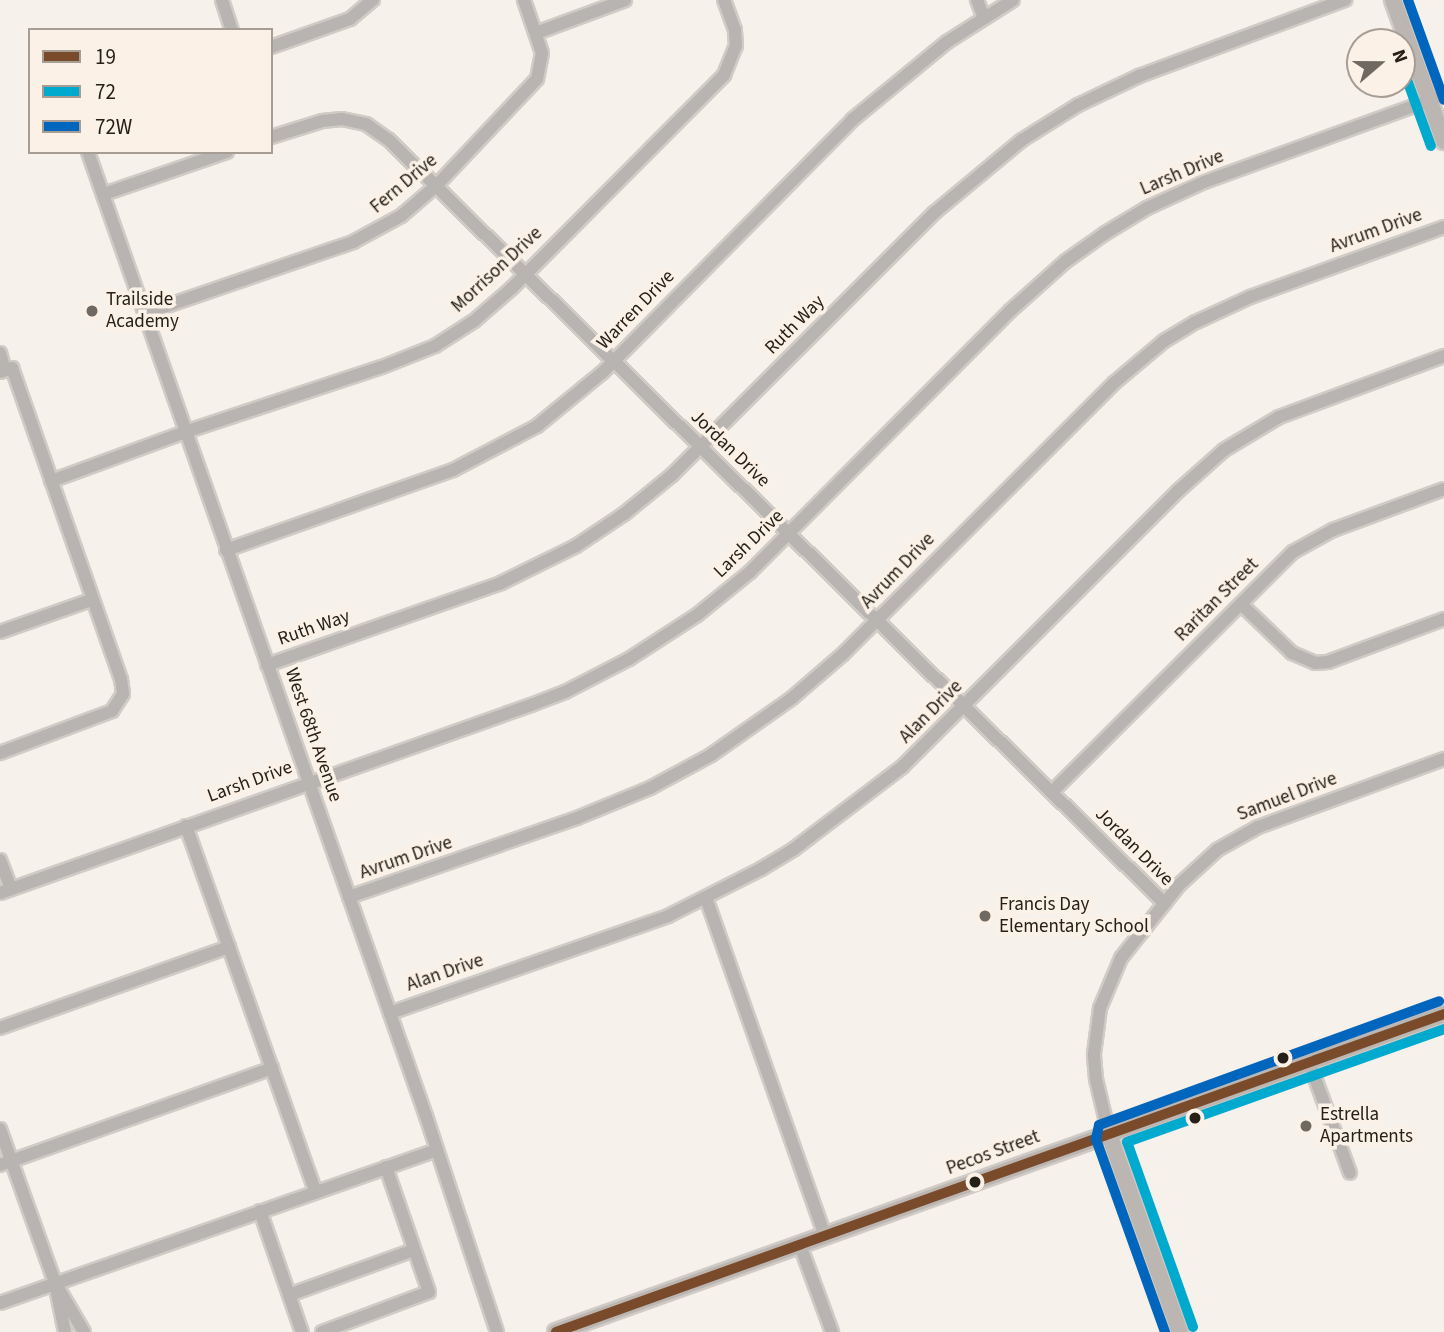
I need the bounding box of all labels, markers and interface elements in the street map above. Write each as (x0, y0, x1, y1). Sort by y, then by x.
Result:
legend (28, 28, 273, 154)
north arrow (1346, 28, 1416, 98)
text: 19 (95, 42, 116, 72)
text: N (1384, 46, 1414, 67)
text: 72 (95, 77, 116, 107)
text: 72W (95, 112, 132, 142)
street label: Larsh Drive (1137, 145, 1227, 201)
street label: Fern Drive (366, 149, 442, 219)
street label: Avrum Drive (1327, 204, 1425, 258)
street label: Morrison Drive (447, 222, 547, 318)
street label: Warren Drive (592, 265, 680, 355)
place label: Trailside Academy (106, 289, 179, 333)
street label: Ruth Way (761, 291, 829, 359)
marker: Trailside Academy (84, 303, 100, 319)
street label: Jordan Drive (686, 406, 774, 492)
street label: Larsh Drive (709, 505, 789, 583)
street label: Avrum Drive (856, 528, 940, 614)
street label: Raritan Street (1170, 553, 1264, 647)
street label: Ruth Way (275, 605, 353, 651)
street label: West 68th Avenue (279, 665, 347, 805)
street label: Alan Drive (895, 676, 967, 748)
street label: Larsh Drive (204, 756, 296, 808)
street label: Samuel Drive (1234, 768, 1340, 826)
street label: Jordan Drive (1090, 803, 1178, 891)
street label: Avrum Drive (357, 831, 455, 885)
place label: Francis Day Elementary School (999, 894, 1149, 938)
marker: Francis Day Elementary School (977, 908, 993, 924)
street label: Alan Drive (403, 949, 487, 997)
unlabelled marker (1276, 1051, 1290, 1065)
place label: Estrella Apartments (1320, 1104, 1413, 1148)
unlabelled marker (1188, 1111, 1202, 1125)
marker: Estrella Apartments (1298, 1118, 1314, 1134)
street label: Pecos Street (943, 1126, 1043, 1180)
unlabelled marker (968, 1175, 982, 1189)

